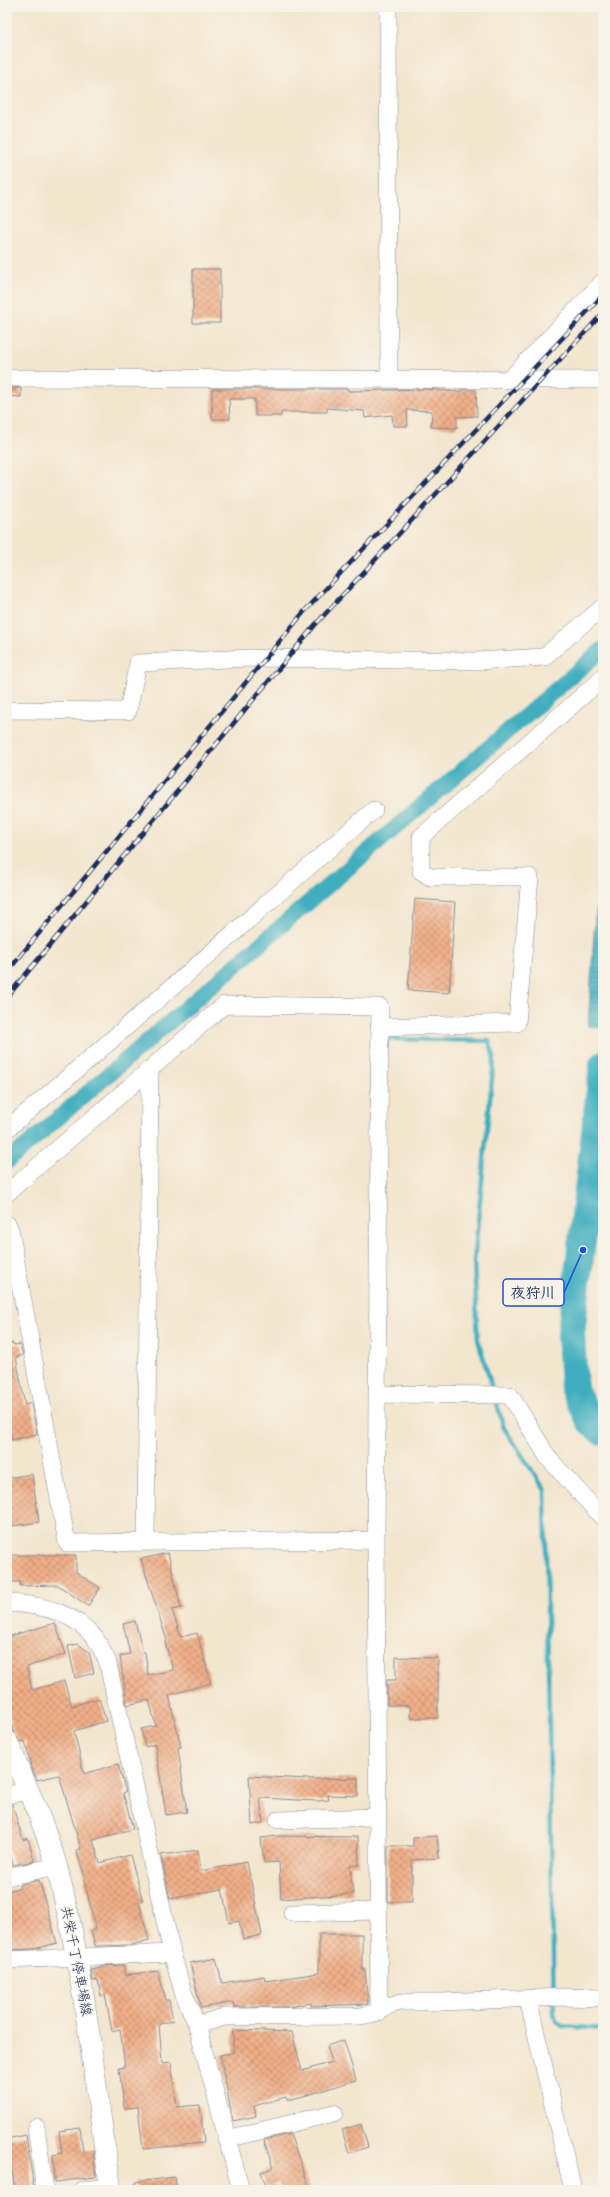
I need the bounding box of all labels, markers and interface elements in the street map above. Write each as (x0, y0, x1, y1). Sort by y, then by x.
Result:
callout: 夜狩川 (503, 1279, 564, 1306)
text: 夜狩川 (510, 1282, 556, 1306)
street label: 共栄千丁停車場線 (55, 1904, 97, 2018)

